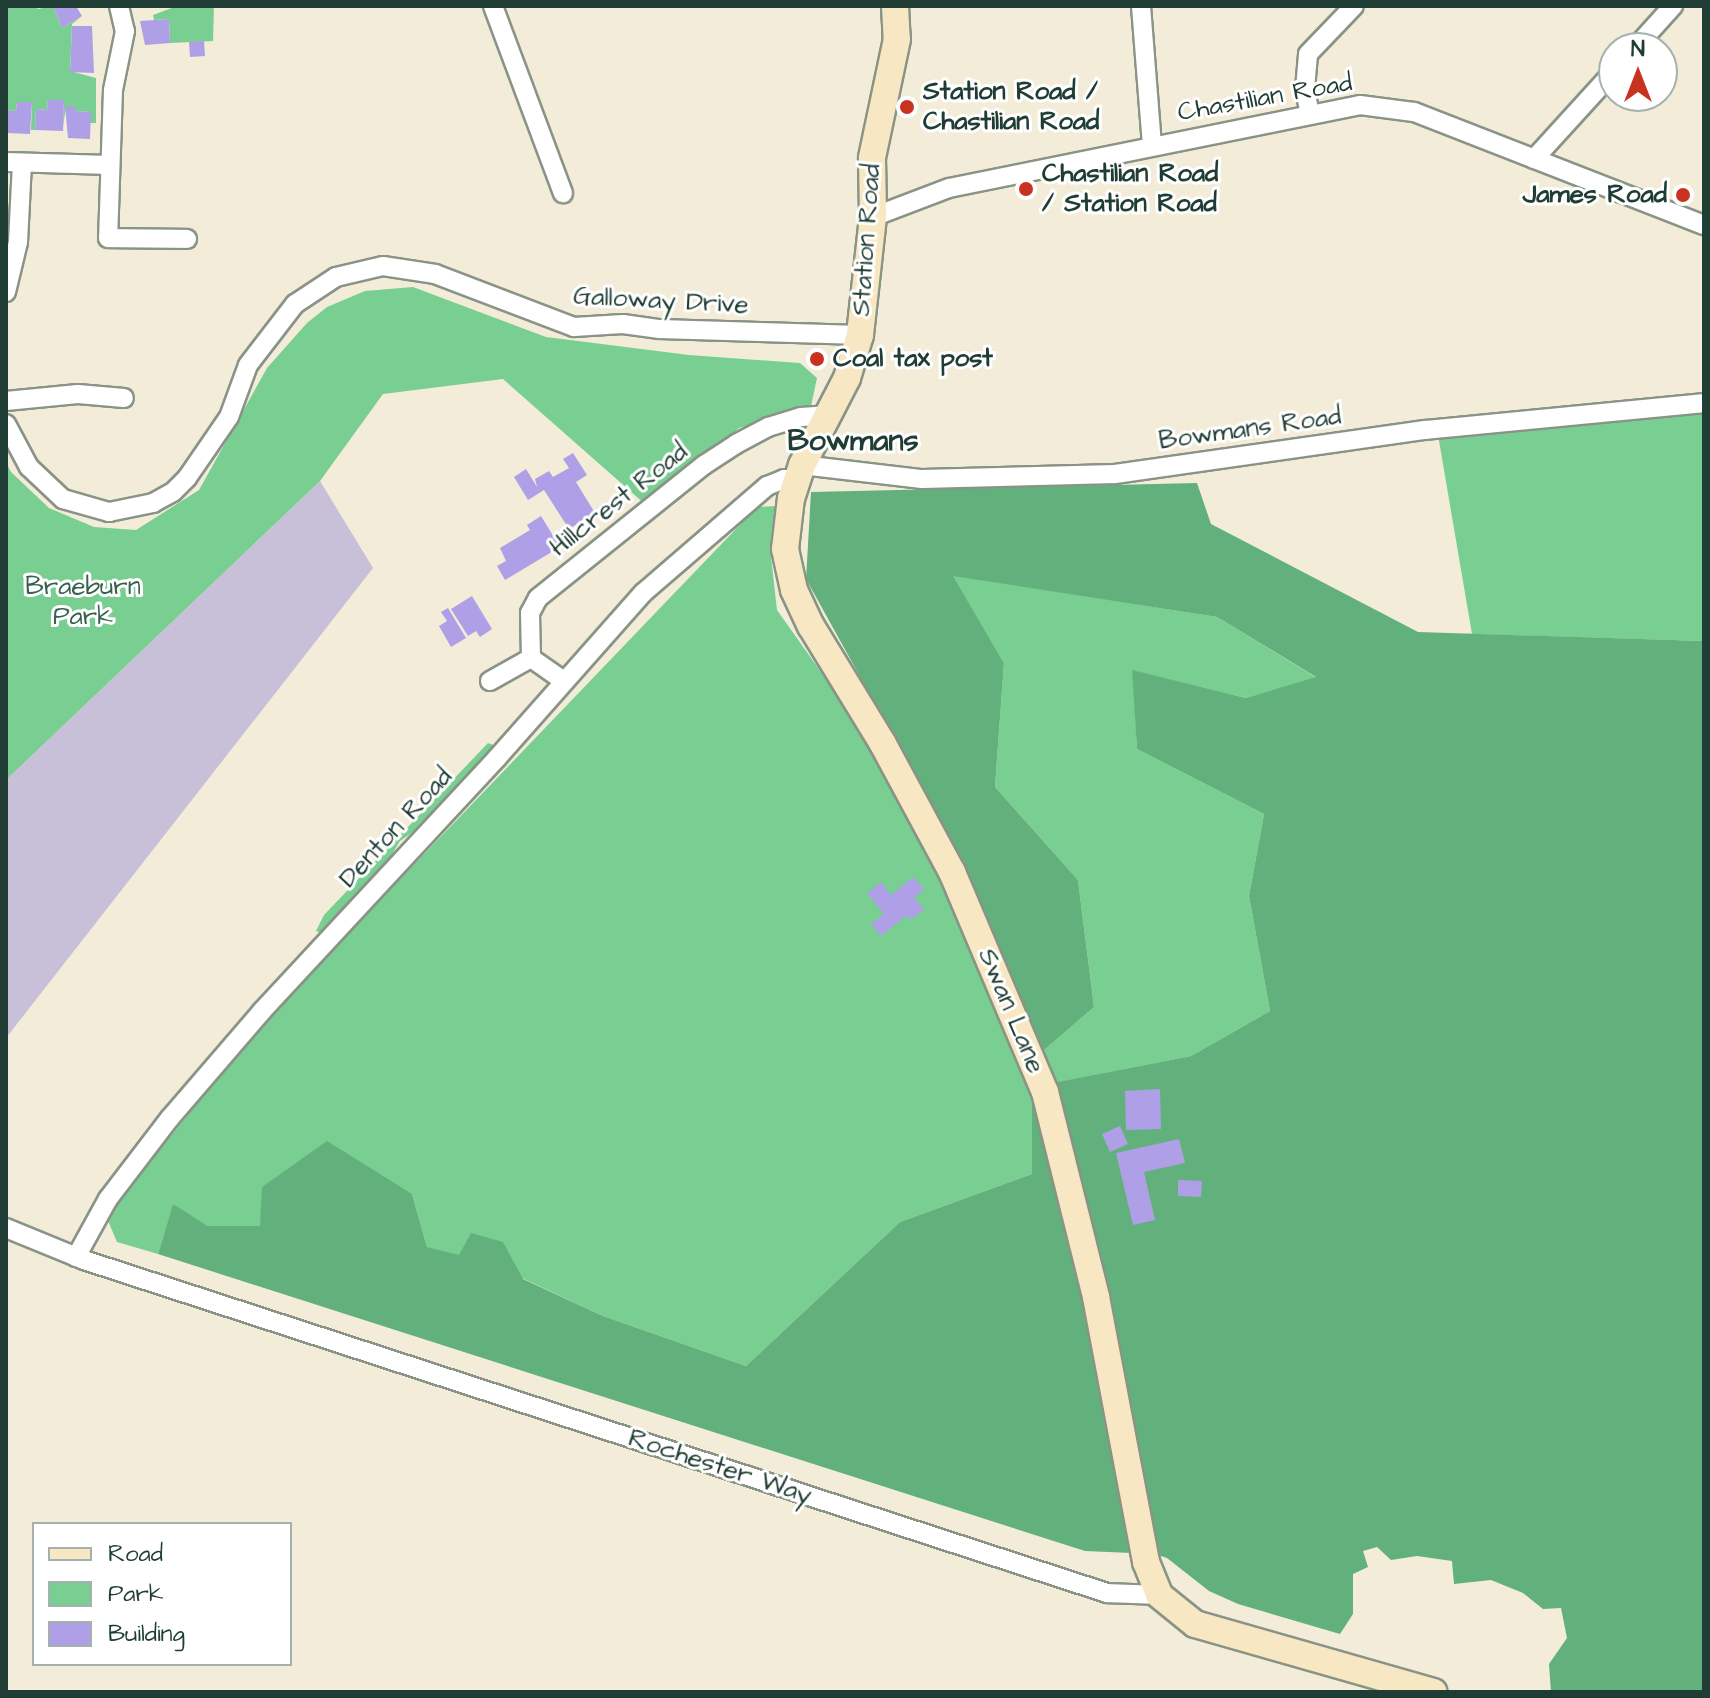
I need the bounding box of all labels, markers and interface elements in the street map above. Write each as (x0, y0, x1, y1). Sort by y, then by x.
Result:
north arrow (1598, 32, 1678, 112)
text: N (1631, 34, 1645, 65)
street label: Chastilian Road (1175, 67, 1355, 129)
place label: Station Road / Chastilian Road (923, 76, 1099, 138)
marker: Station Road / Chastilian Road (898, 98, 916, 116)
place label: Chastilian Road / Station Road (1042, 158, 1218, 220)
street label: Station Road (846, 163, 888, 317)
place label: James Road (1523, 179, 1667, 211)
marker: Chastilian Road / Station Road (1017, 180, 1035, 198)
marker: James Road (1674, 186, 1692, 204)
street label: Galloway Drive (572, 281, 750, 321)
place label: Coal tax post (833, 343, 993, 375)
marker: Coal tax post (808, 350, 826, 368)
street label: Bowmans Road (1157, 401, 1343, 457)
district label: Bowmans (787, 423, 919, 459)
street label: Hillcrest Road (544, 436, 694, 564)
park label: Braeburn Park (25, 571, 141, 632)
street label: Denton Road (333, 762, 459, 894)
street label: Swan Lane (971, 944, 1051, 1078)
street label: Rochester Way (624, 1423, 816, 1511)
legend (32, 1522, 292, 1666)
text: Road (108, 1537, 163, 1571)
text: Park (108, 1577, 164, 1611)
text: Building (108, 1617, 185, 1651)

